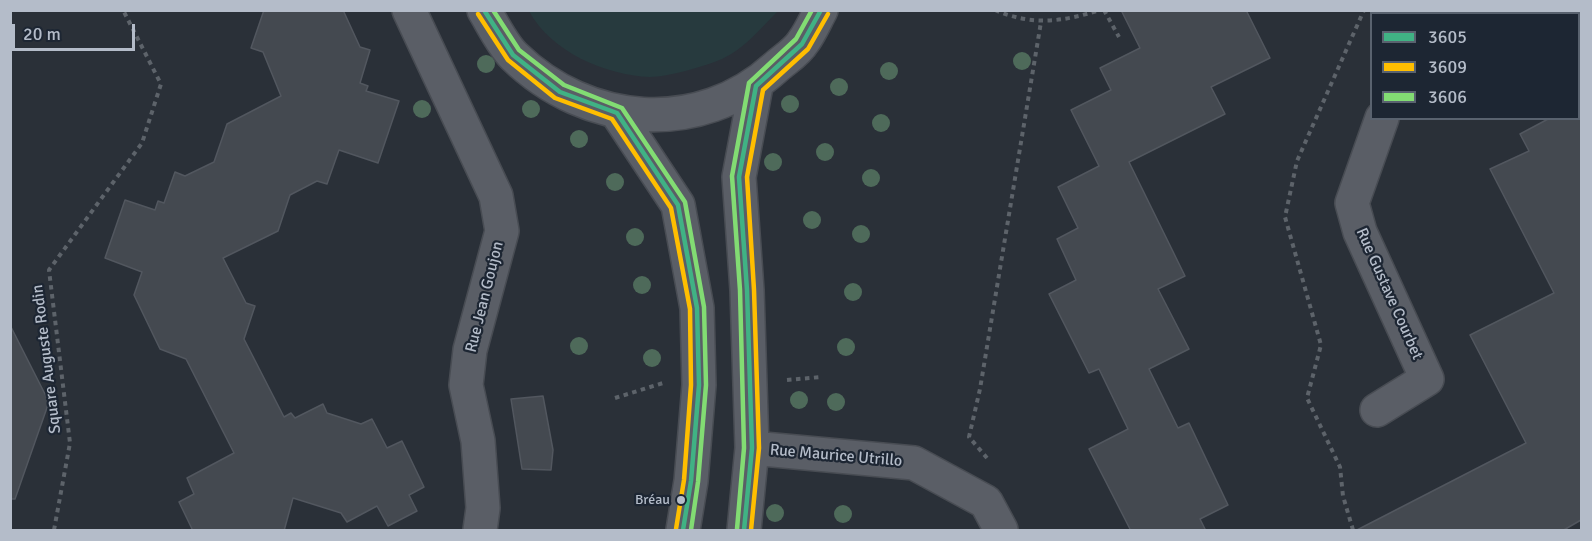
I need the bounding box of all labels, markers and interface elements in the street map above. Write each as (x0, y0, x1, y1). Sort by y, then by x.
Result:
scale bar (15, 12, 138, 50)
legend (1370, 12, 1580, 120)
text: 20 m (23, 23, 61, 45)
text: 3605 (1428, 26, 1467, 48)
text: 3609 (1428, 56, 1467, 78)
text: 3606 (1428, 86, 1467, 108)
street label: Rue Gustave Courbet (1351, 225, 1427, 363)
street label: Rue Jean Goujon (462, 239, 508, 355)
street label: Square Auguste Rodin (28, 283, 66, 435)
street label: Rue Maurice Utrillo (769, 441, 903, 471)
place label: Bréau (635, 492, 670, 508)
marker: Bréau (675, 494, 687, 506)

